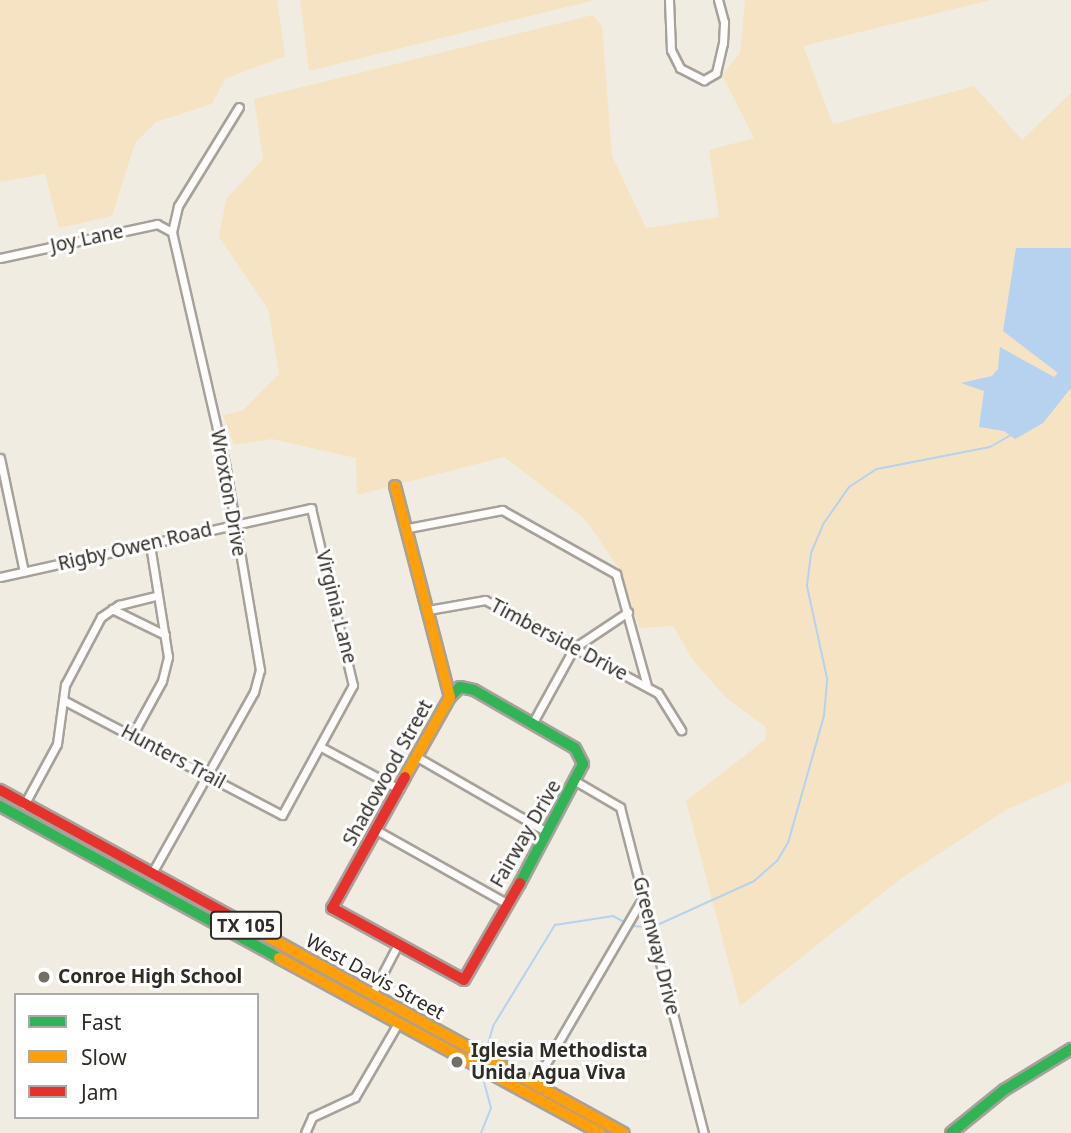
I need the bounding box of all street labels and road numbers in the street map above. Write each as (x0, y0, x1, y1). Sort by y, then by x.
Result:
street label: Joy Lane (48, 220, 126, 258)
street label: Wroxton Drive (206, 428, 250, 558)
street label: Rigby Owen Road (56, 518, 214, 576)
street label: Virginia Lane (311, 548, 361, 666)
street label: Timberside Drive (487, 594, 631, 686)
street label: Shadowood Street (338, 696, 438, 850)
street label: Hunters Trail (117, 720, 229, 794)
street label: Fairway Drive (486, 776, 566, 892)
street label: Greenway Drive (628, 875, 684, 1017)
road number: TX 105 (209, 910, 283, 940)
street label: West Davis Street (302, 929, 448, 1025)

